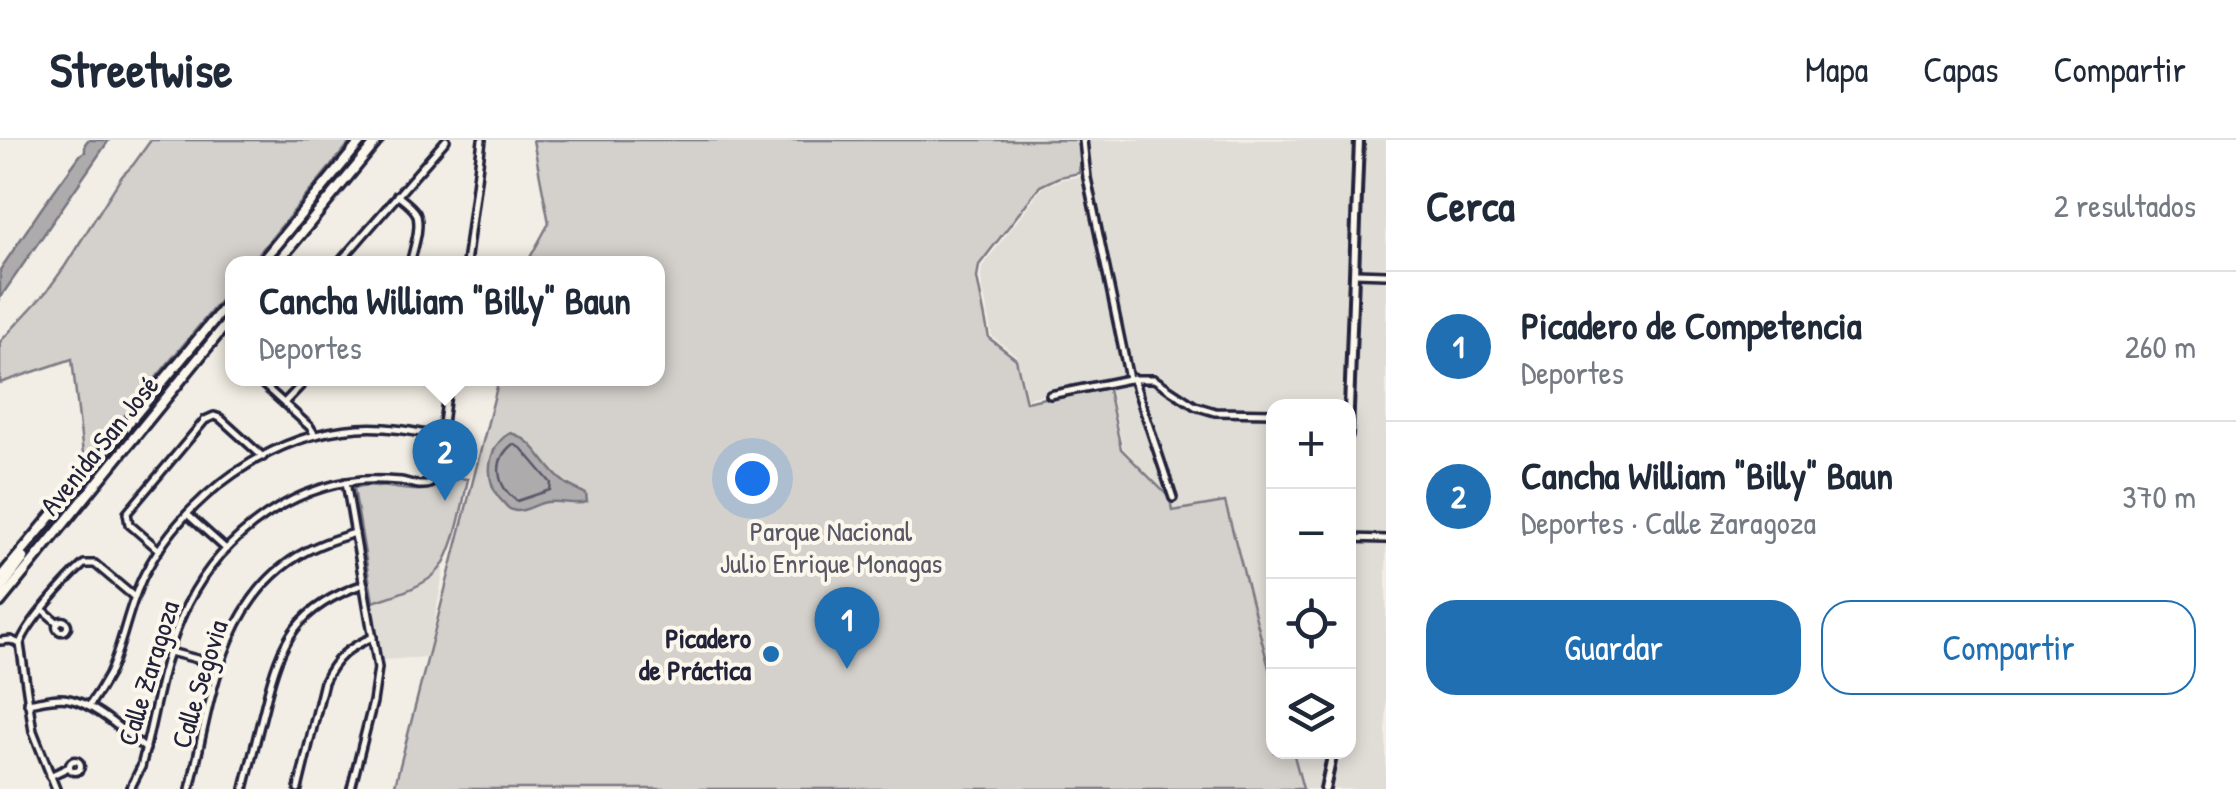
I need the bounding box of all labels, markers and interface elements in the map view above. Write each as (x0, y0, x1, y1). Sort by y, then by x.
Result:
text: Streetwise (50, 37, 232, 102)
text: Mapa (1805, 46, 1868, 93)
text: Capas (1923, 46, 1998, 93)
text: Compartir (2053, 46, 2186, 93)
text: Cerca (1426, 177, 1515, 234)
text: 2 resultados (2054, 184, 2196, 227)
popup (225, 256, 665, 386)
text: Cancha William "Billy" Baun (259, 274, 631, 326)
text: Picadero de Competencia (1521, 299, 1862, 351)
text: 1 (1453, 325, 1464, 368)
text: 260 m (2125, 325, 2196, 368)
text: Deportes (259, 326, 362, 369)
text: Deportes (1521, 351, 1624, 394)
street label: Avenida San José (31, 367, 167, 523)
map controls (1266, 399, 1356, 759)
button: + (1266, 399, 1356, 489)
pin: 2 (412, 418, 478, 501)
text: Cancha William "Billy" Baun (1521, 449, 1893, 501)
your location (727, 453, 778, 504)
text: 2 (1451, 475, 1466, 518)
text: 370 m (2122, 475, 2196, 518)
button: − (1266, 489, 1356, 579)
text: Deportes · Calle Zaragoza (1521, 501, 1816, 544)
park label: Parque Nacional Julio Enrique Monagas (720, 512, 942, 582)
button: locate (1266, 579, 1356, 669)
pin: 1 (814, 586, 880, 669)
street label: Calle Zaragoza (108, 596, 188, 750)
button: Guardar (1426, 600, 1801, 695)
button: Compartir (1821, 600, 2196, 695)
street label: Calle Segovia (162, 615, 236, 753)
place label: Picadero de Práctica (639, 619, 752, 689)
marker: Picadero de Práctica (760, 643, 782, 665)
button: layers (1266, 669, 1356, 759)

